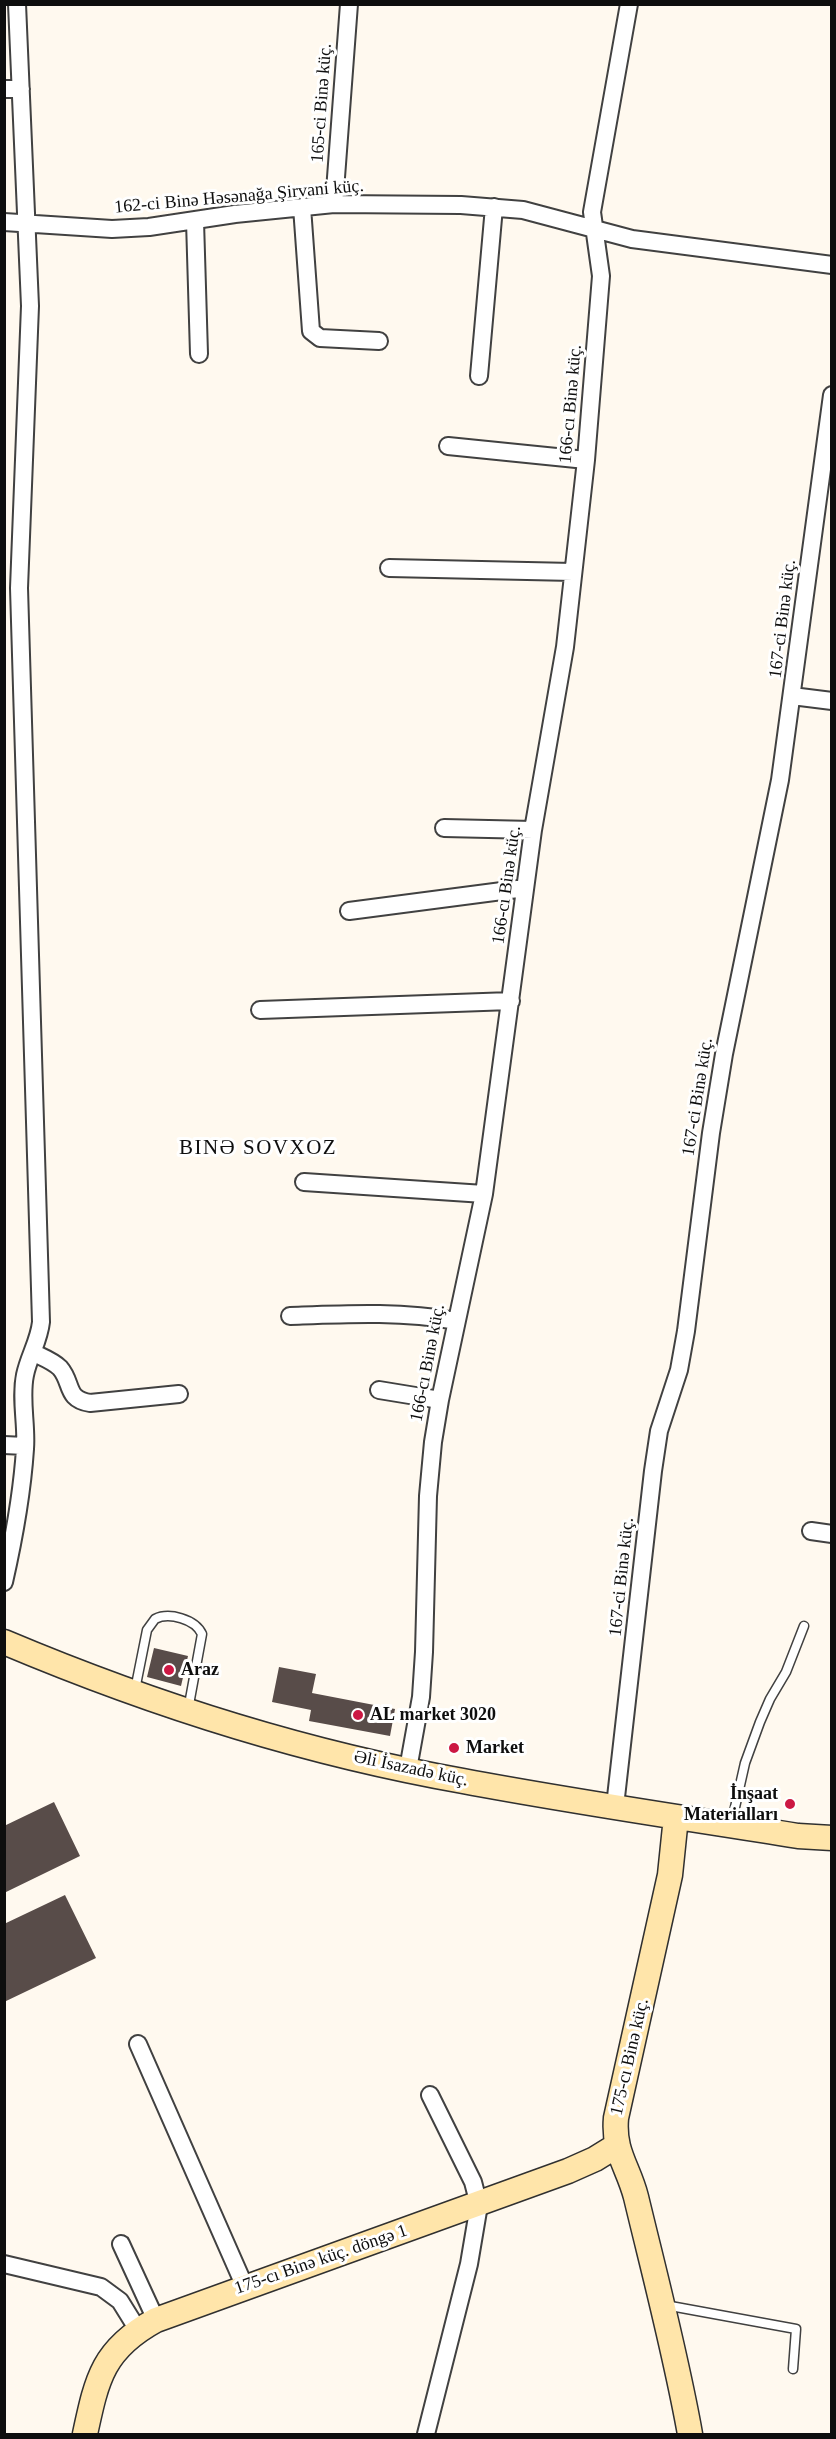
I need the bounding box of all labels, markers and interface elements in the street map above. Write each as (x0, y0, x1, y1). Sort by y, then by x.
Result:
street label: 165-ci Binə küç. (307, 43, 337, 163)
street label: 162-ci Binə Həsənağa Şirvani küç. (113, 175, 365, 219)
street label: 166-cı Binə küç. (555, 344, 587, 464)
street label: 167-ci Binə küç. (765, 558, 801, 680)
street label: 166-cı Binə küç. (488, 824, 526, 946)
street label: 167-ci Binə küç. (678, 1036, 718, 1158)
district label: BINƏ SOVXOZ (179, 1135, 337, 1161)
street label: 166-cı Binə küç. (406, 1302, 450, 1424)
street label: 167-ci Binə küç. (605, 1516, 639, 1638)
place label: Araz (181, 1659, 219, 1681)
marker: Araz (162, 1663, 176, 1677)
place label: AL market 3020 (370, 1704, 496, 1726)
marker: AL market 3020 (351, 1708, 365, 1722)
place label: Market (466, 1737, 524, 1759)
marker: Market (447, 1741, 461, 1755)
street label: Əli İsazadə küç. (352, 1746, 470, 1792)
place label: İnşaat Materialları (684, 1783, 778, 1826)
marker: İnşaat Materialları (783, 1797, 797, 1811)
street label: 175-cı Binə küç. (606, 1996, 654, 2118)
street label: 175-cı Binə küç. döngə 1 (232, 2220, 410, 2300)

